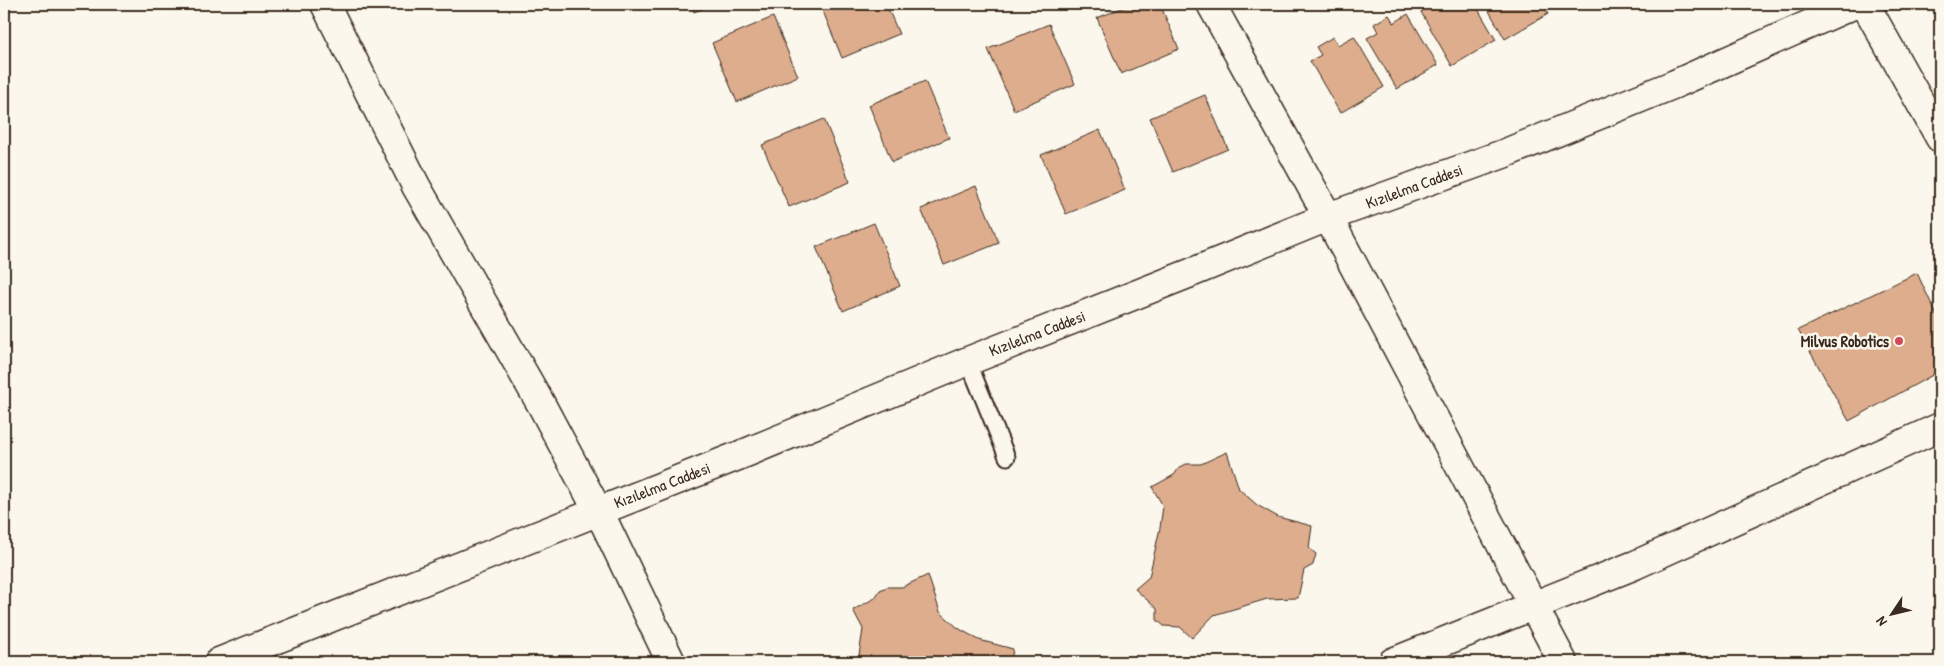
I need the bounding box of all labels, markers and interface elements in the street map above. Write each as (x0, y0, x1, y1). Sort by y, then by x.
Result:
street label: Kızılelma Caddesi (1362, 158, 1466, 214)
street label: Kızılelma Caddesi (986, 305, 1088, 361)
place label: Milvus Robotics (1801, 330, 1890, 352)
marker: Milvus Robotics (1893, 335, 1905, 347)
street label: Kızılelma Caddesi (611, 457, 713, 513)
north arrow (1866, 588, 1916, 638)
text: N (1871, 613, 1891, 630)

